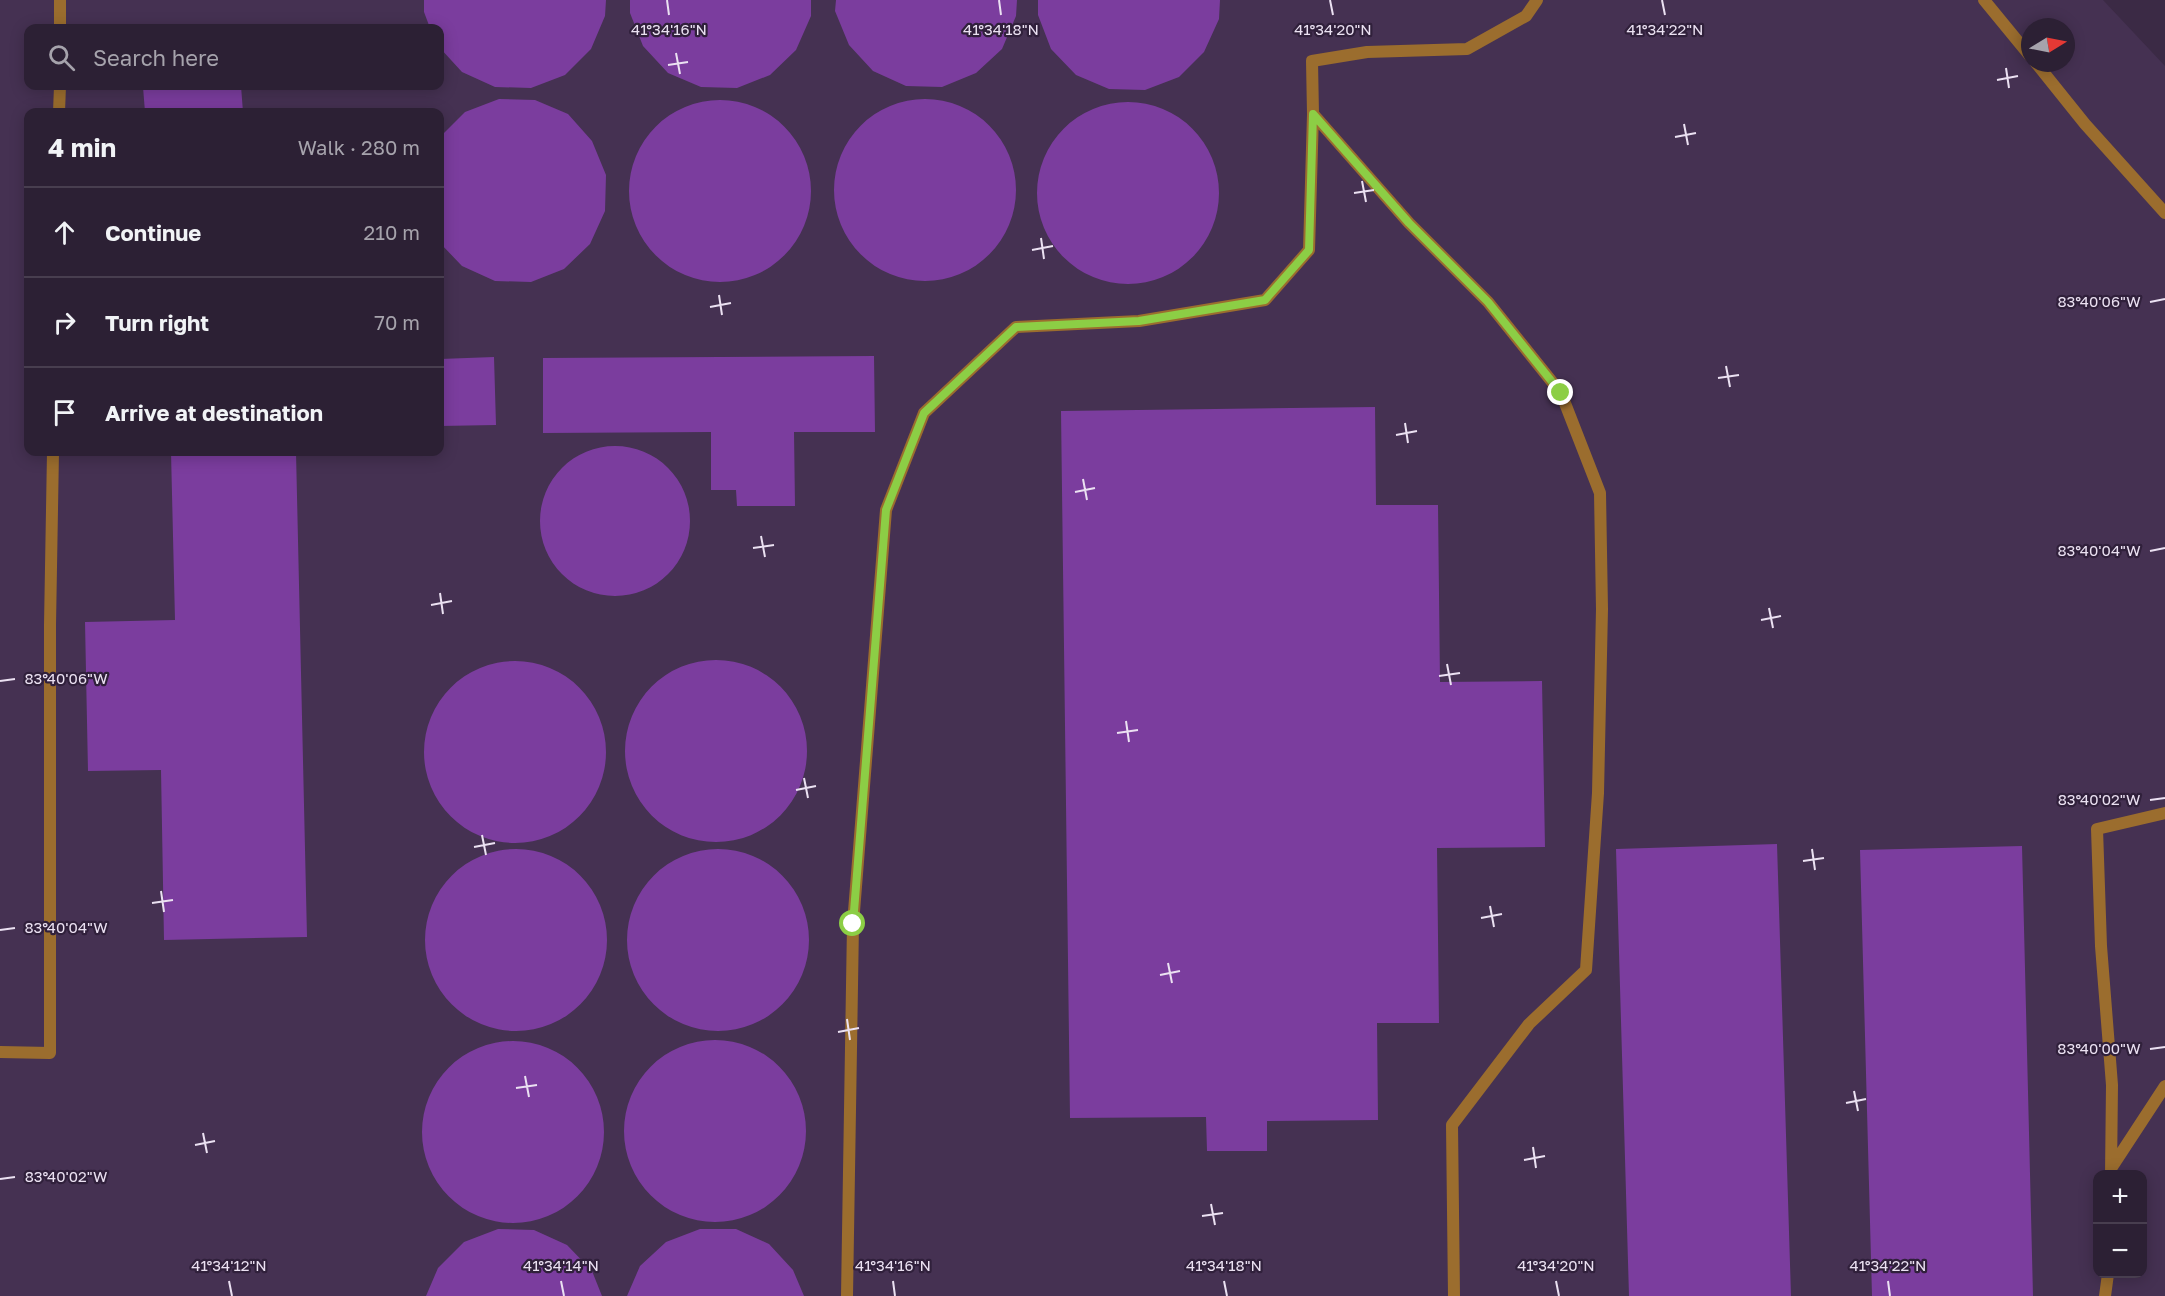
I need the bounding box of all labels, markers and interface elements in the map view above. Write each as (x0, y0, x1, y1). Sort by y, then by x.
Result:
north arrow (2021, 18, 2075, 72)
text: 41°34'16"N (631, 20, 707, 38)
text: 41°34'18"N (963, 20, 1039, 38)
text: 41°34'20"N (1294, 20, 1372, 38)
text: 41°34'22"N (1627, 20, 1703, 38)
search box (24, 24, 444, 90)
icon: search (45, 41, 78, 74)
text: Search here (93, 44, 219, 71)
text: 4 min (48, 132, 116, 163)
text: Walk · 280 m (298, 135, 420, 159)
icon: ahead (48, 216, 81, 249)
text: Continue (105, 219, 201, 246)
text: 210 m (364, 220, 420, 244)
text: 83°40'06"W (2057, 292, 2141, 310)
icon: right (48, 306, 81, 339)
text: Turn right (105, 309, 209, 336)
text: 70 m (374, 310, 420, 334)
route end (1547, 379, 1573, 405)
icon: arrive (48, 396, 81, 429)
text: Arrive at destination (105, 399, 323, 426)
text: 83°40'04"W (2057, 541, 2141, 559)
text: 83°40'06"W (24, 669, 108, 687)
text: 83°40'02"W (2058, 790, 2140, 808)
route start (839, 910, 865, 936)
text: 83°40'04"W (24, 918, 108, 936)
text: 83°40'00"W (2057, 1039, 2141, 1057)
text: 83°40'02"W (25, 1167, 107, 1185)
map controls (2093, 1170, 2147, 1278)
button: + (2093, 1170, 2147, 1224)
button: − (2093, 1224, 2147, 1278)
text: 41°34'12"N (191, 1256, 267, 1274)
text: 41°34'14"N (523, 1256, 599, 1274)
text: 41°34'16"N (855, 1256, 931, 1274)
text: 41°34'18"N (1186, 1256, 1262, 1274)
text: 41°34'20"N (1517, 1256, 1595, 1274)
text: 41°34'22"N (1850, 1256, 1926, 1274)

